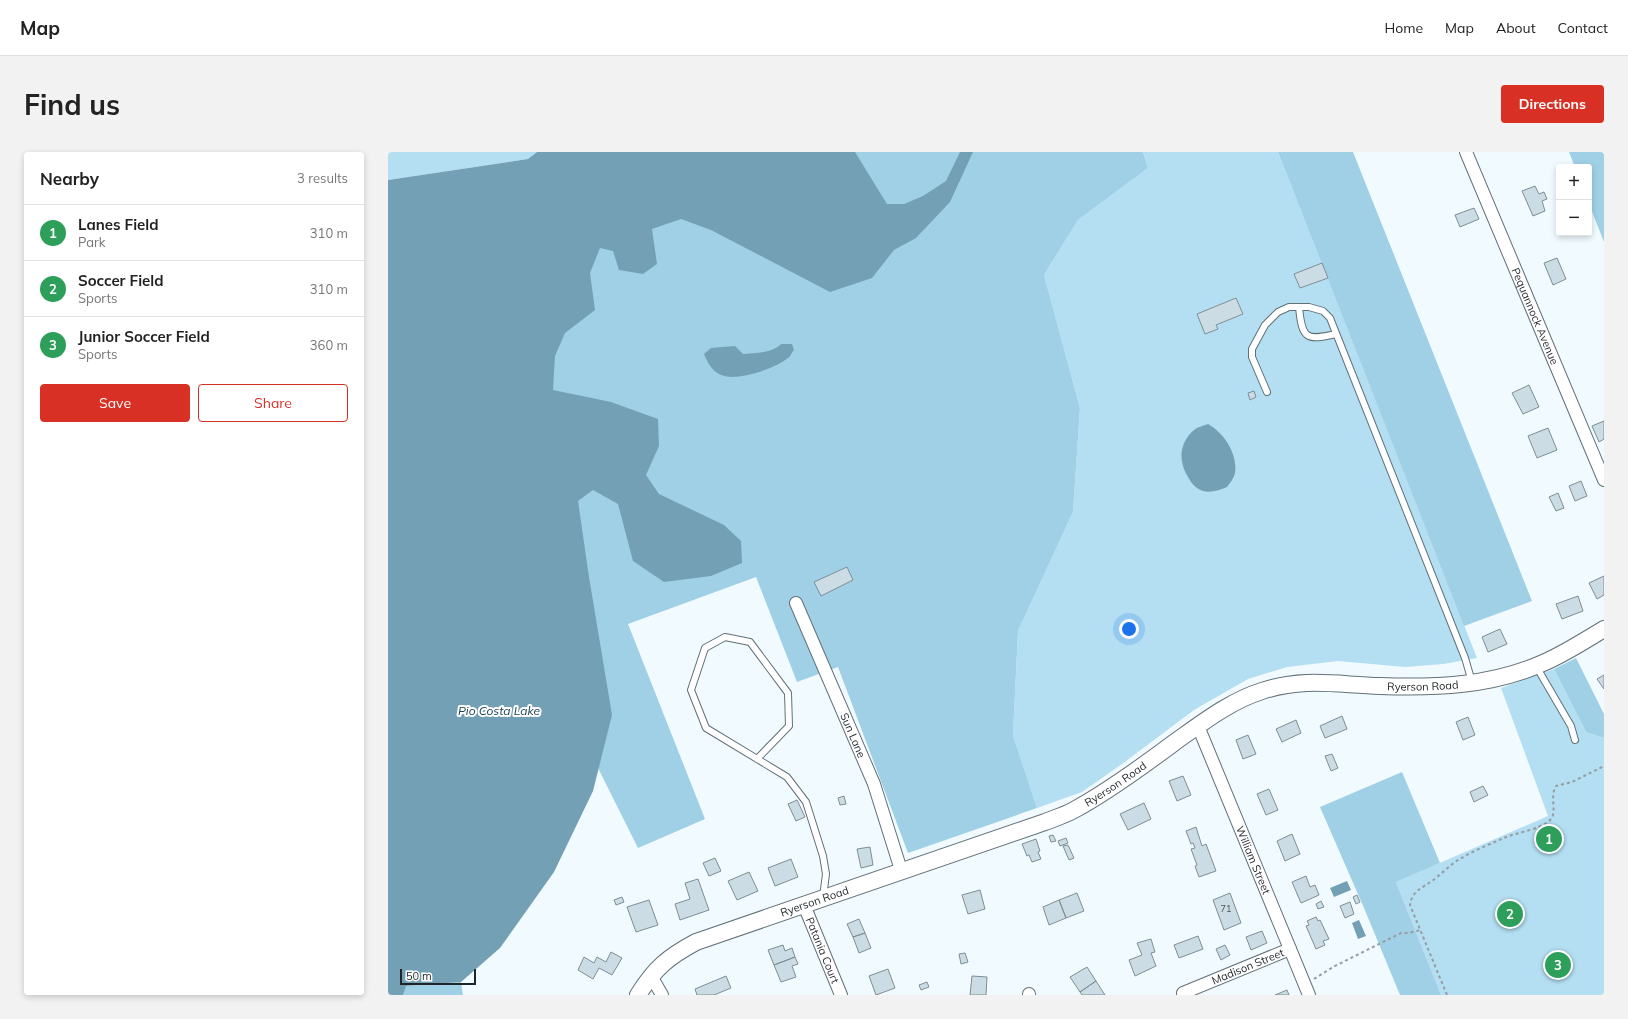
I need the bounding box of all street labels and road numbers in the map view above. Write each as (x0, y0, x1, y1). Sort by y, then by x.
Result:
street label: Pequannock Avenue (1508, 265, 1562, 367)
street label: Ryerson Road (1387, 677, 1459, 694)
street label: Sun Lane (837, 711, 869, 760)
street label: Ryerson Road (1082, 758, 1149, 810)
street label: William Street (1233, 824, 1274, 896)
street label: Ryerson Road (778, 883, 850, 919)
street label: Patania Court (803, 915, 843, 986)
street label: Madison Street (1210, 945, 1286, 987)

